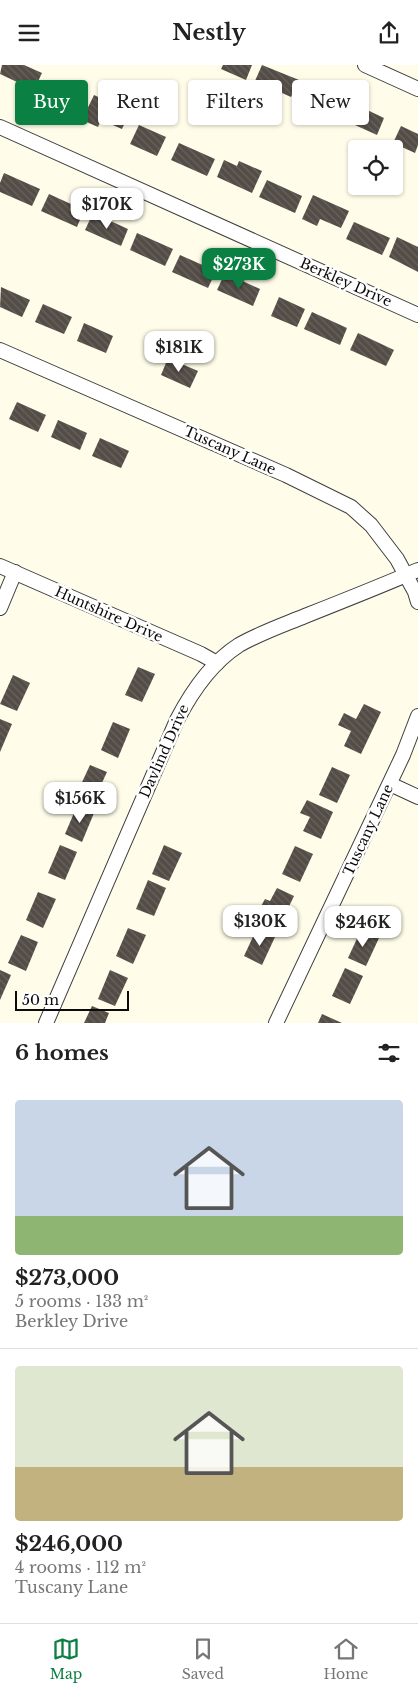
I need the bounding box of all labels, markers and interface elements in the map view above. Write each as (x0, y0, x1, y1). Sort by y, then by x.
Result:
icon: menu (15, 19, 43, 47)
text: Nestly (172, 19, 246, 46)
icon: share (375, 19, 403, 47)
chip: Buy (15, 80, 88, 125)
chip: Rent (98, 80, 178, 125)
chip: Filters (188, 80, 282, 125)
chip: New (292, 80, 369, 125)
map controls (348, 140, 403, 195)
button: locate (348, 140, 403, 195)
pin: $170K (72, 187, 142, 230)
text: $170K (82, 194, 132, 214)
pin: $273K (204, 247, 274, 290)
text: $273K (213, 254, 265, 274)
street label: Berkley Drive (297, 254, 395, 310)
pin: $181K (144, 331, 214, 373)
text: $181K (155, 337, 203, 357)
street label: Tuscany Lane (181, 422, 279, 478)
street label: Huntshire Drive (52, 582, 166, 646)
street label: Davlind Drive (135, 701, 193, 801)
pin: $156K (45, 781, 115, 824)
street label: Tuscany Lane (339, 781, 397, 879)
text: $156K (55, 788, 105, 808)
pin: $130K (225, 905, 295, 947)
pin: $246K (328, 905, 398, 948)
text: $130K (234, 911, 286, 931)
text: $246K (335, 912, 391, 932)
scale bar (15, 988, 129, 1011)
text: 50 m (22, 991, 59, 1009)
icon: filters (375, 1039, 403, 1067)
text: 6 homes (15, 1040, 109, 1066)
icon: home (164, 1133, 254, 1223)
text: $273,000 (15, 1265, 119, 1291)
text: 5 rooms · 133 m² (15, 1291, 148, 1311)
text: Berkley Drive (15, 1311, 128, 1331)
icon: home (164, 1398, 254, 1488)
text: $246,000 (15, 1531, 123, 1557)
text: 4 rooms · 112 m² (15, 1557, 146, 1577)
text: Tuscany Lane (15, 1577, 128, 1597)
tab: Map (50, 1635, 82, 1683)
tab: Saved (182, 1635, 224, 1683)
tab: Home (323, 1635, 368, 1683)

